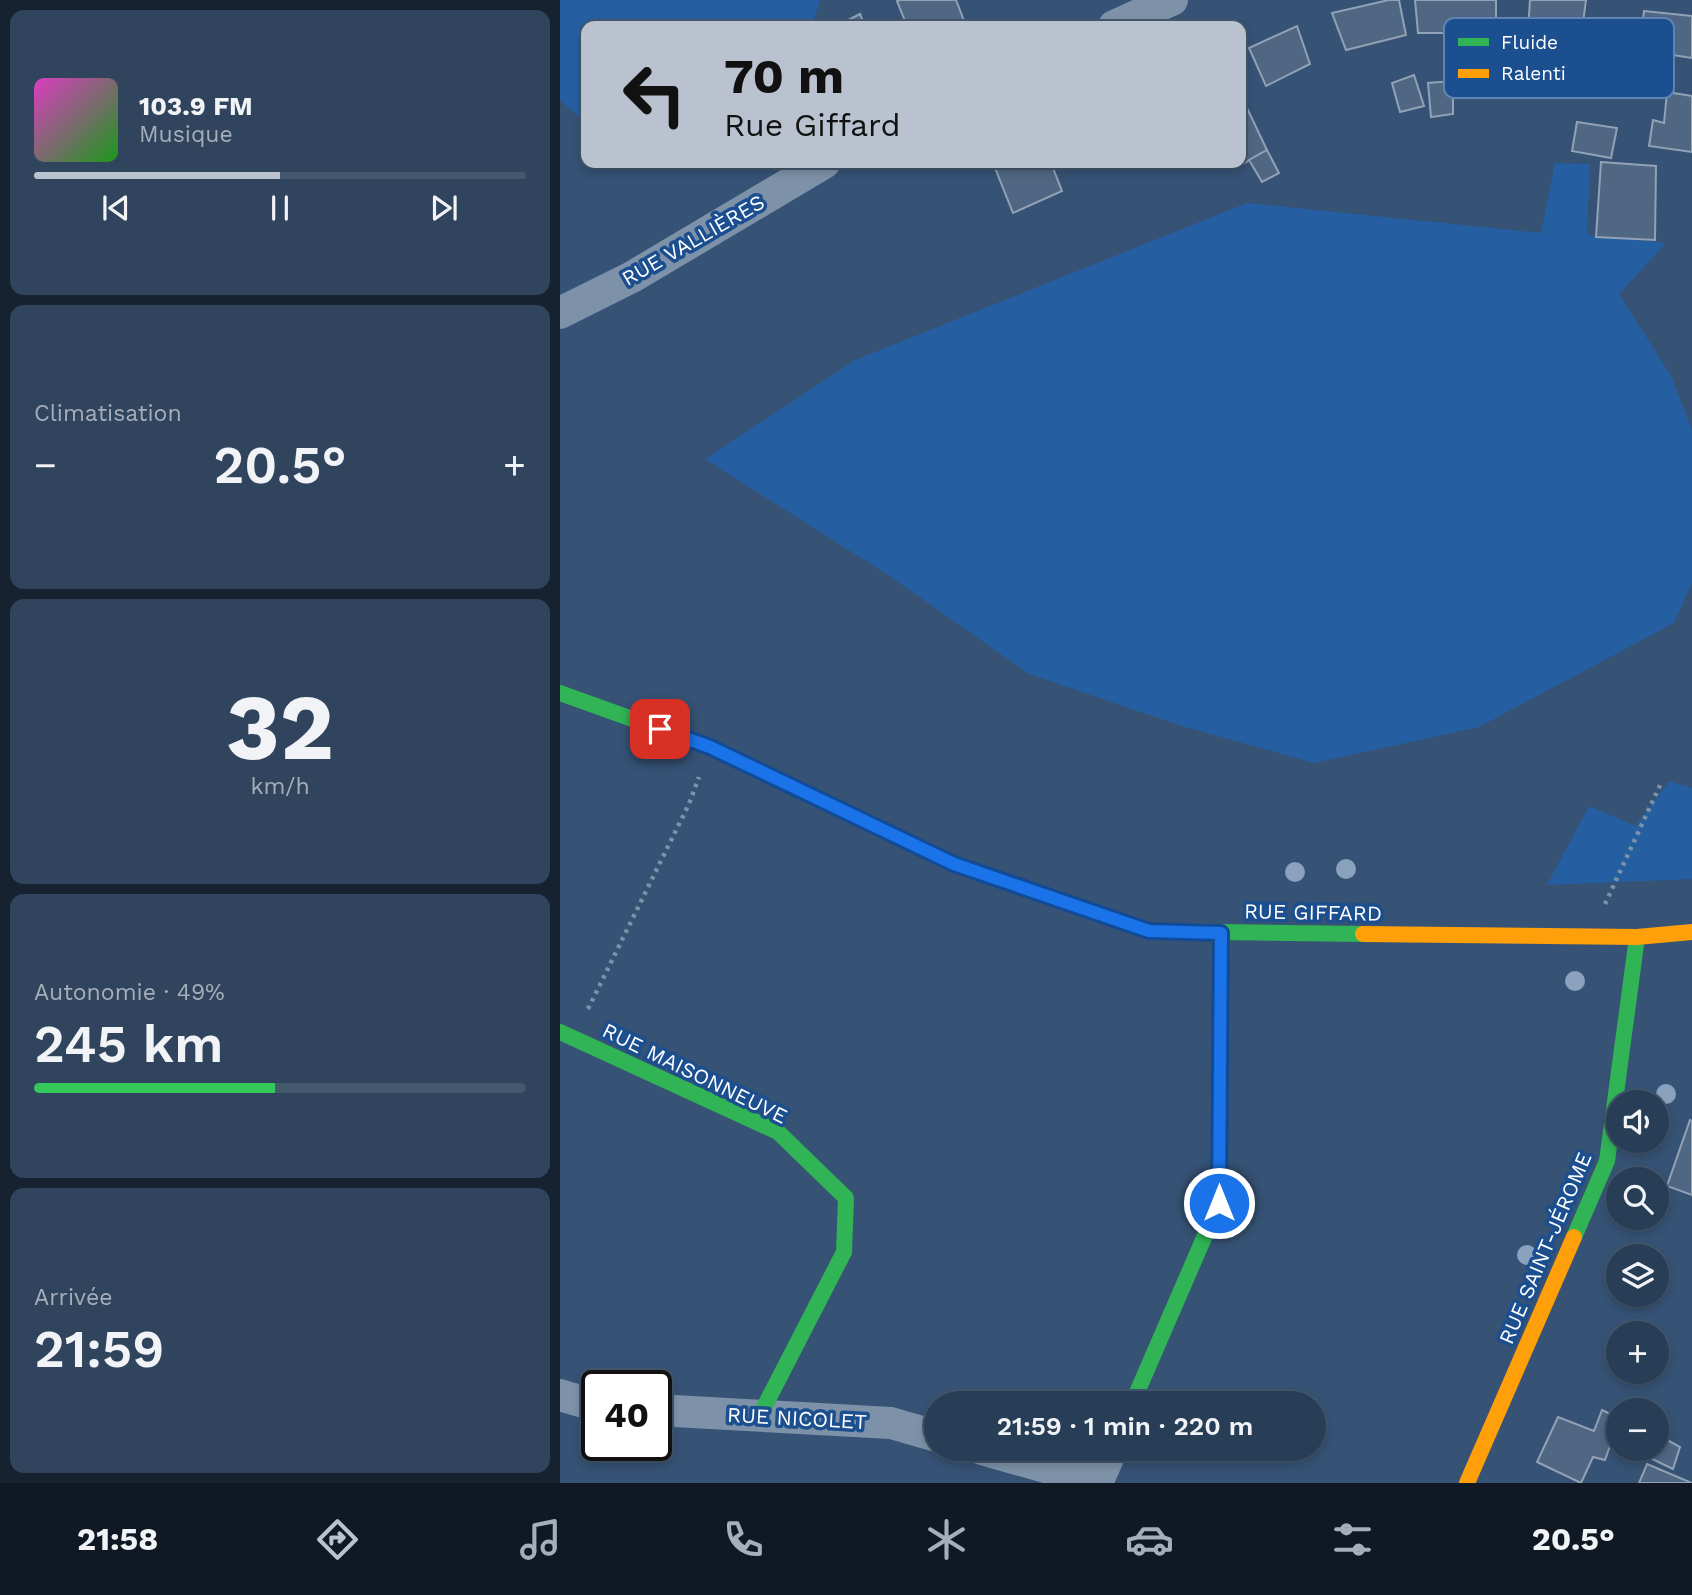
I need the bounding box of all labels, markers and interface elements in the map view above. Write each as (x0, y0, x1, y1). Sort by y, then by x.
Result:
legend (1444, 18, 1674, 98)
text: Fluide (1501, 31, 1558, 54)
text: 70 m (724, 47, 844, 105)
icon: left (609, 49, 700, 140)
text: Ralenti (1501, 62, 1566, 85)
text: 103.9 FM (139, 91, 253, 121)
text: Rue Giffard (724, 106, 901, 144)
text: Musique (139, 121, 233, 148)
icon: previous (97, 189, 135, 227)
icon: pause (261, 189, 299, 227)
icon: next (425, 189, 463, 227)
street label: RUE VALLIÈRES (617, 189, 769, 291)
text: Climatisation (34, 400, 182, 427)
text: 20.5° (214, 435, 346, 496)
text: − (34, 443, 57, 487)
text: + (503, 443, 526, 487)
text: 32 (226, 674, 334, 781)
pin (630, 699, 690, 759)
icon: arrive (641, 710, 679, 748)
text: km/h (250, 773, 310, 800)
street label: RUE GIFFARD (1244, 898, 1382, 926)
text: Autonomie · 49% (34, 979, 225, 1006)
text: 245 km (34, 1014, 223, 1075)
street label: RUE MAISONNEUVE (598, 1017, 792, 1129)
map controls (1606, 1090, 1669, 1461)
button: sound (1606, 1090, 1669, 1153)
street label: RUE SAINT-JÉROME (1493, 1148, 1597, 1348)
position arrow (1182, 1166, 1256, 1240)
button: search (1606, 1167, 1669, 1230)
button: layers (1606, 1244, 1669, 1307)
text: Arrivée (34, 1284, 113, 1311)
text: 21:59 (34, 1319, 164, 1380)
button: + (1606, 1321, 1669, 1384)
speed limit sign: 40 (581, 1370, 672, 1461)
button: − (1606, 1398, 1669, 1461)
street label: RUE NICOLET (727, 1402, 868, 1434)
text: 21:59 · 1 min · 220 m (997, 1411, 1253, 1441)
icon: directions (313, 1515, 362, 1564)
icon: music (516, 1515, 565, 1564)
icon: phone (719, 1515, 768, 1564)
icon: climate (922, 1515, 971, 1564)
icon: car (1125, 1515, 1174, 1564)
icon: filters (1328, 1515, 1377, 1564)
text: 21:58 (77, 1520, 158, 1558)
text: 20.5° (1532, 1520, 1615, 1558)

